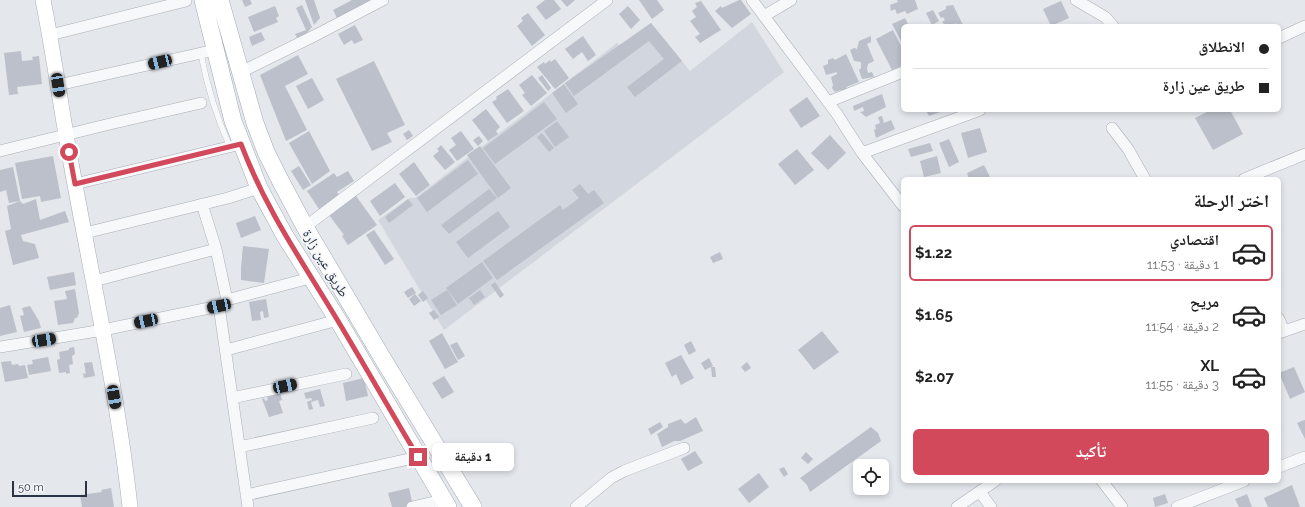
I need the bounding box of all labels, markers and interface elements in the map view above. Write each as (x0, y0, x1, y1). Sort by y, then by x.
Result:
text: الانطلاق (1199, 38, 1245, 56)
car (147, 53, 173, 71)
car (50, 72, 66, 98)
text: طريق عين زارة (1163, 77, 1245, 95)
route start (60, 143, 78, 161)
text: اختر الرحلة (1194, 190, 1269, 211)
street label: طريق عين زارة (298, 226, 352, 301)
text: اقتصادي (1170, 231, 1219, 249)
icon: car (1231, 235, 1267, 271)
text: $1.22 (915, 244, 952, 262)
text: 1 دقيقة · 11:53 (1147, 257, 1219, 272)
text: مريح (1190, 293, 1219, 311)
icon: car (1231, 297, 1267, 333)
car (206, 298, 232, 314)
text: $1.65 (915, 306, 953, 324)
car (133, 313, 159, 329)
text: 2 دقيقة · 11:54 (1146, 319, 1219, 334)
car (31, 332, 57, 348)
text: XL (1201, 357, 1219, 375)
icon: car (1231, 359, 1267, 395)
text: $2.07 (915, 368, 954, 386)
text: 3 دقيقة · 11:55 (1145, 377, 1219, 392)
car (272, 378, 298, 394)
car (106, 384, 122, 410)
button: تأكيد (913, 429, 1269, 475)
callout: 1 دقيقة (432, 443, 514, 471)
route end (409, 448, 427, 466)
text: 1 دقيقة (455, 449, 491, 464)
map controls (853, 459, 889, 495)
button: locate (853, 459, 889, 495)
scale bar (12, 479, 87, 498)
text: 50 m (18, 481, 44, 494)

